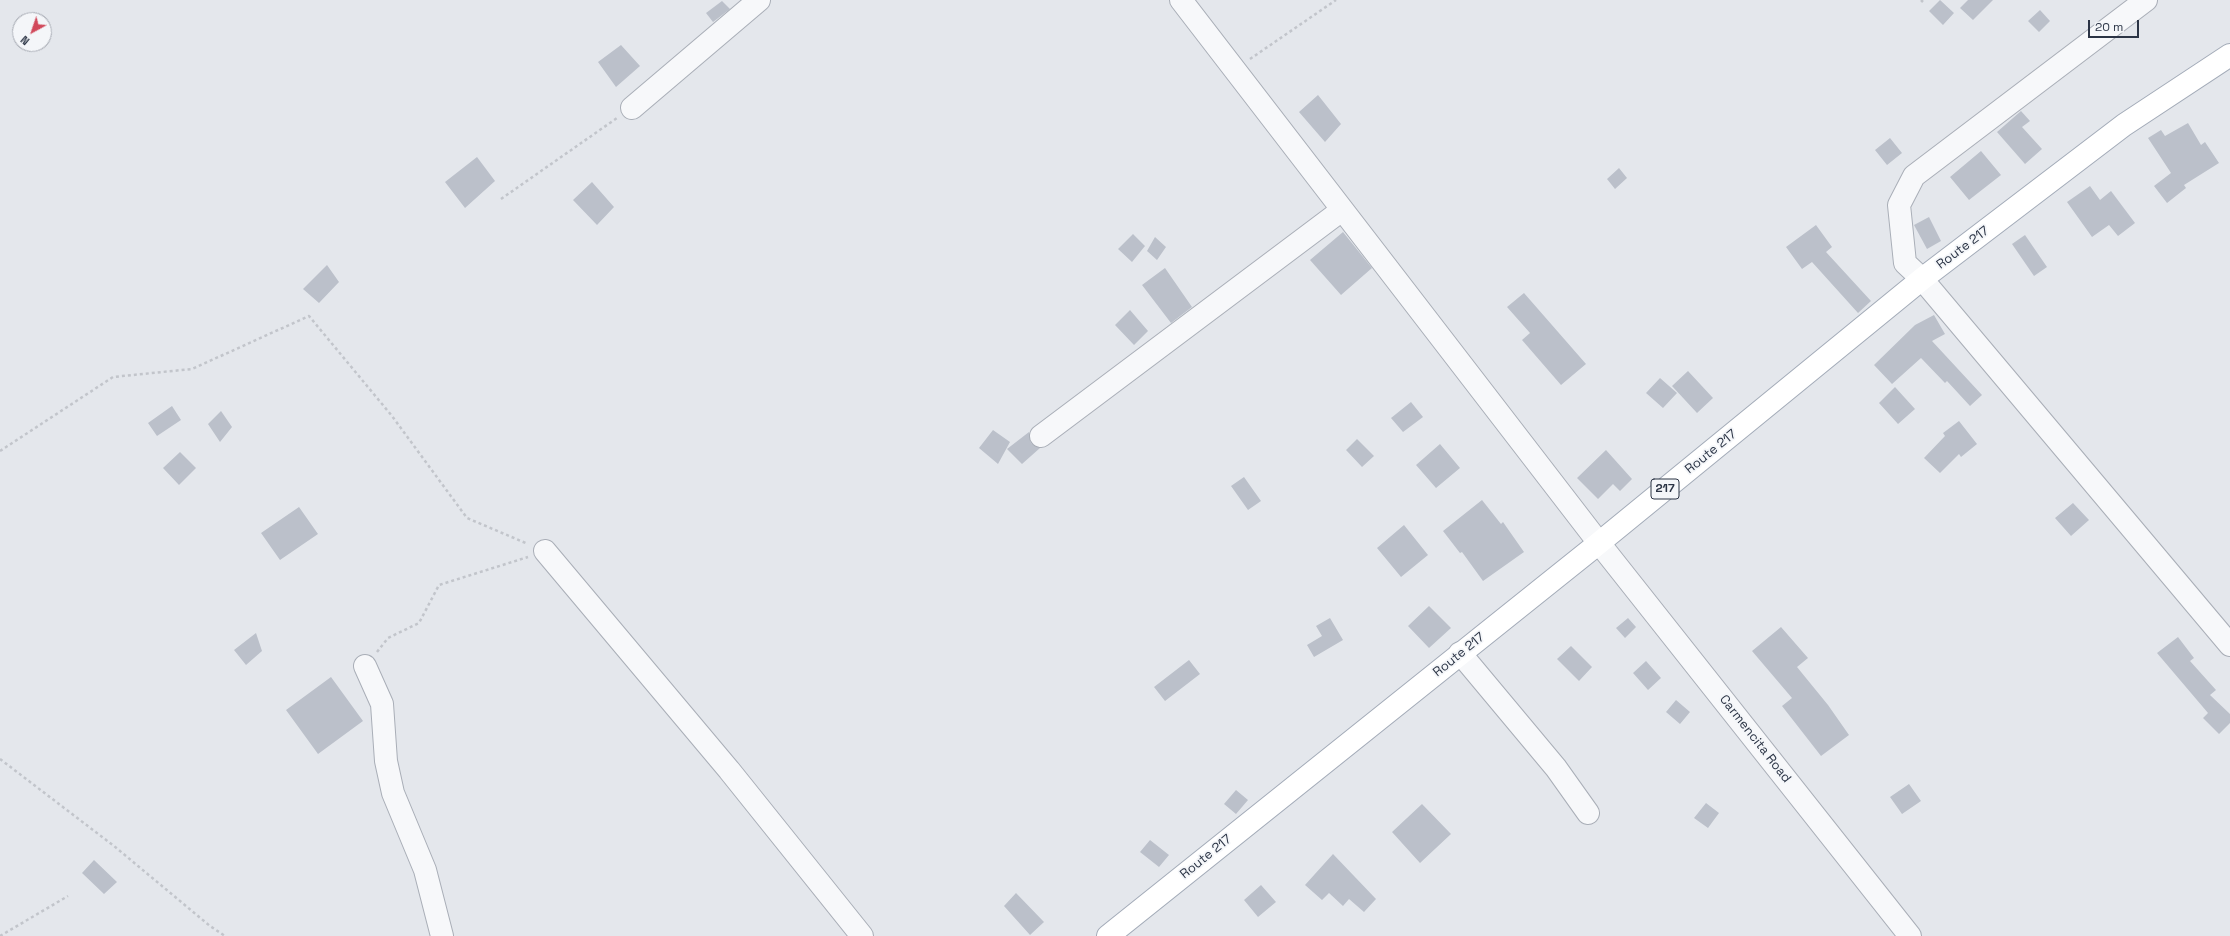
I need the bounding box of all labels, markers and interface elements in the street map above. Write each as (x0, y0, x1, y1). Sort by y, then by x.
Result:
north arrow (12, 12, 52, 52)
scale bar (2090, 12, 2141, 38)
text: 20 m (2095, 19, 2123, 35)
text: N (18, 33, 32, 48)
street label: Route 217 (1934, 223, 1992, 273)
street label: Route 217 (1682, 427, 1740, 477)
road number: 217 (1651, 479, 1679, 499)
street label: Route 217 (1430, 630, 1488, 680)
street label: Carmencita Road (1716, 692, 1794, 786)
street label: Route 217 (1177, 832, 1235, 882)

